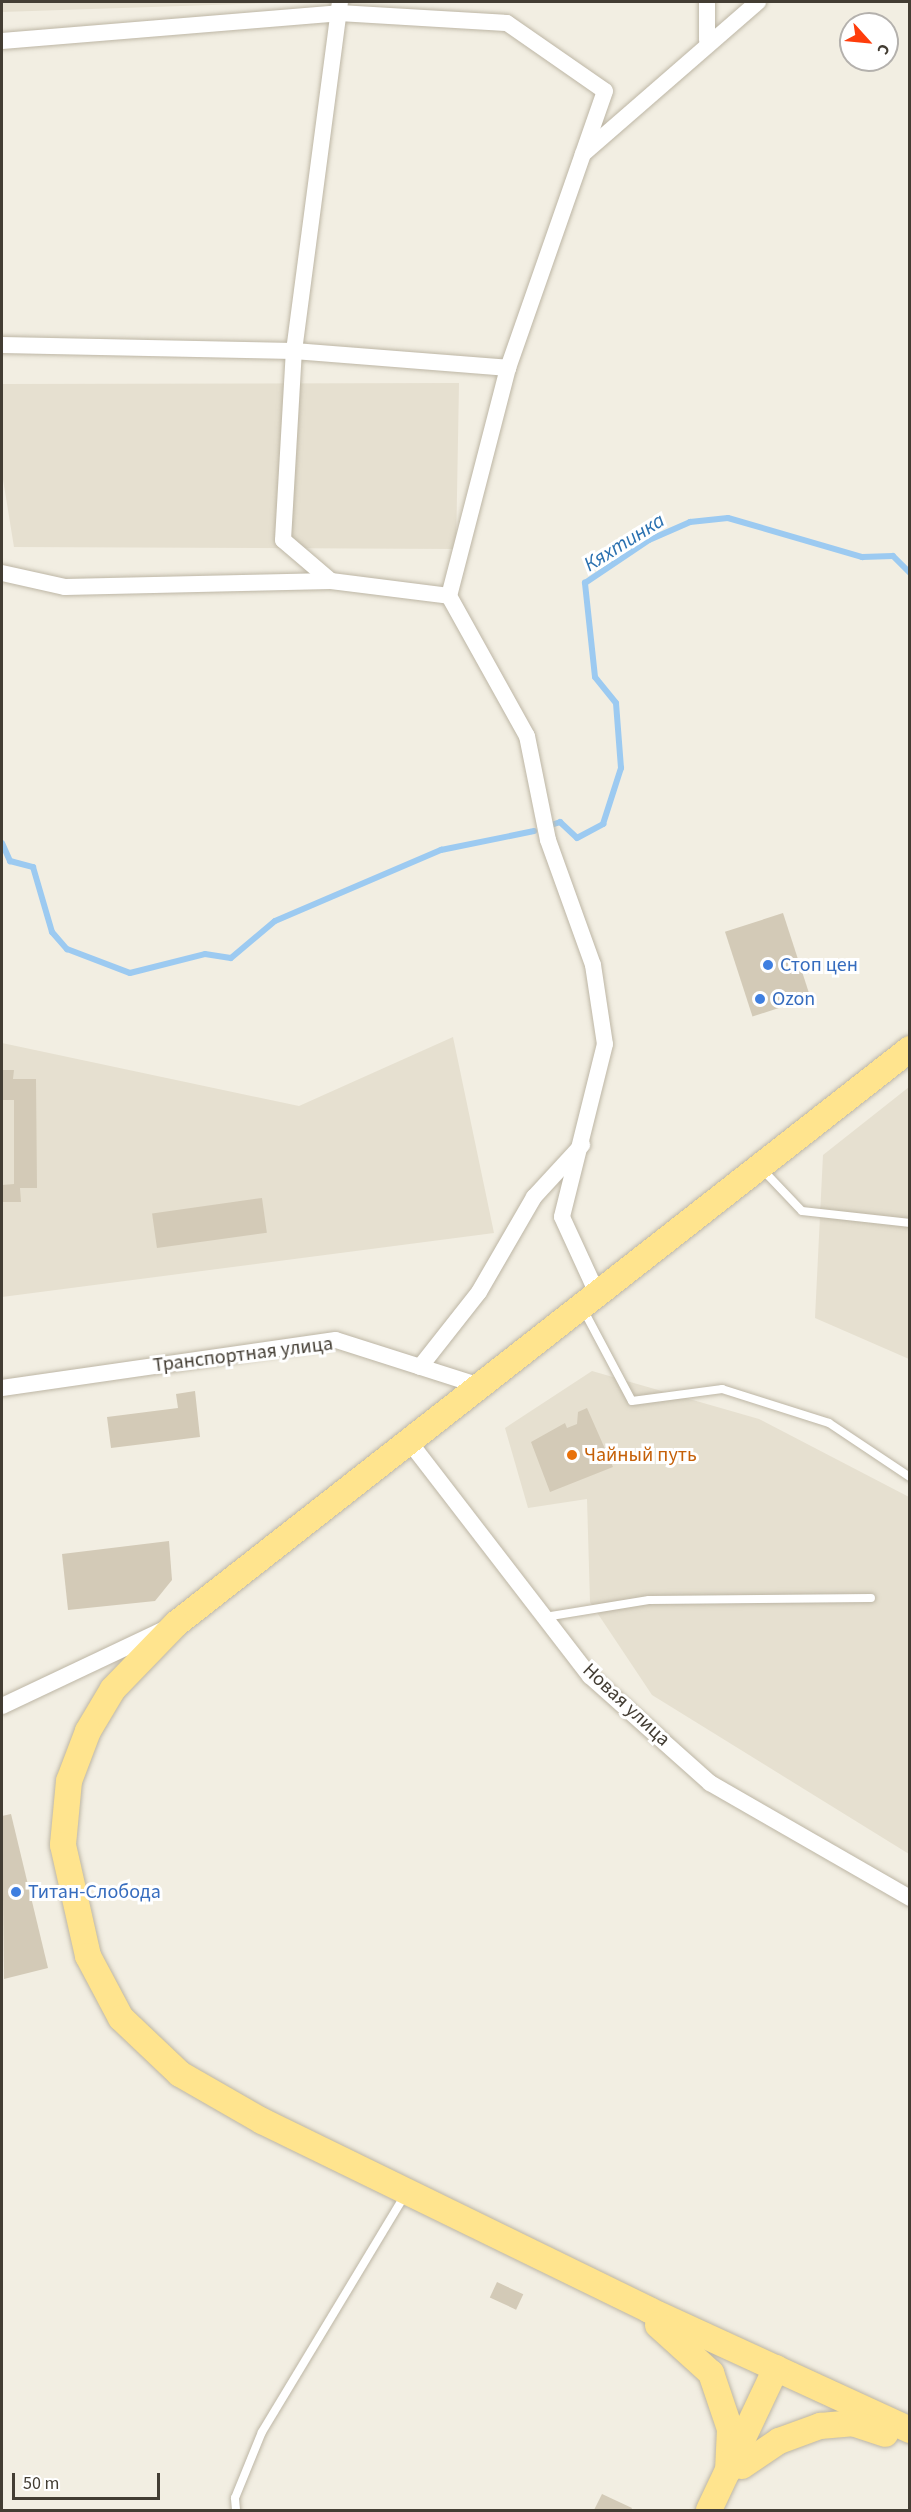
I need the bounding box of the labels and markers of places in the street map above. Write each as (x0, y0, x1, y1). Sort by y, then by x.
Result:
place label: Стоп цен (780, 953, 858, 977)
marker: Стоп цен (761, 958, 775, 972)
place label: Ozon (772, 987, 815, 1011)
marker: Ozon (753, 992, 767, 1006)
place label: Чайный путь (584, 1443, 697, 1467)
marker: Чайный путь (565, 1448, 579, 1462)
place label: Титан-Слобода (28, 1880, 161, 1904)
marker: Титан-Слобода (9, 1885, 23, 1899)

